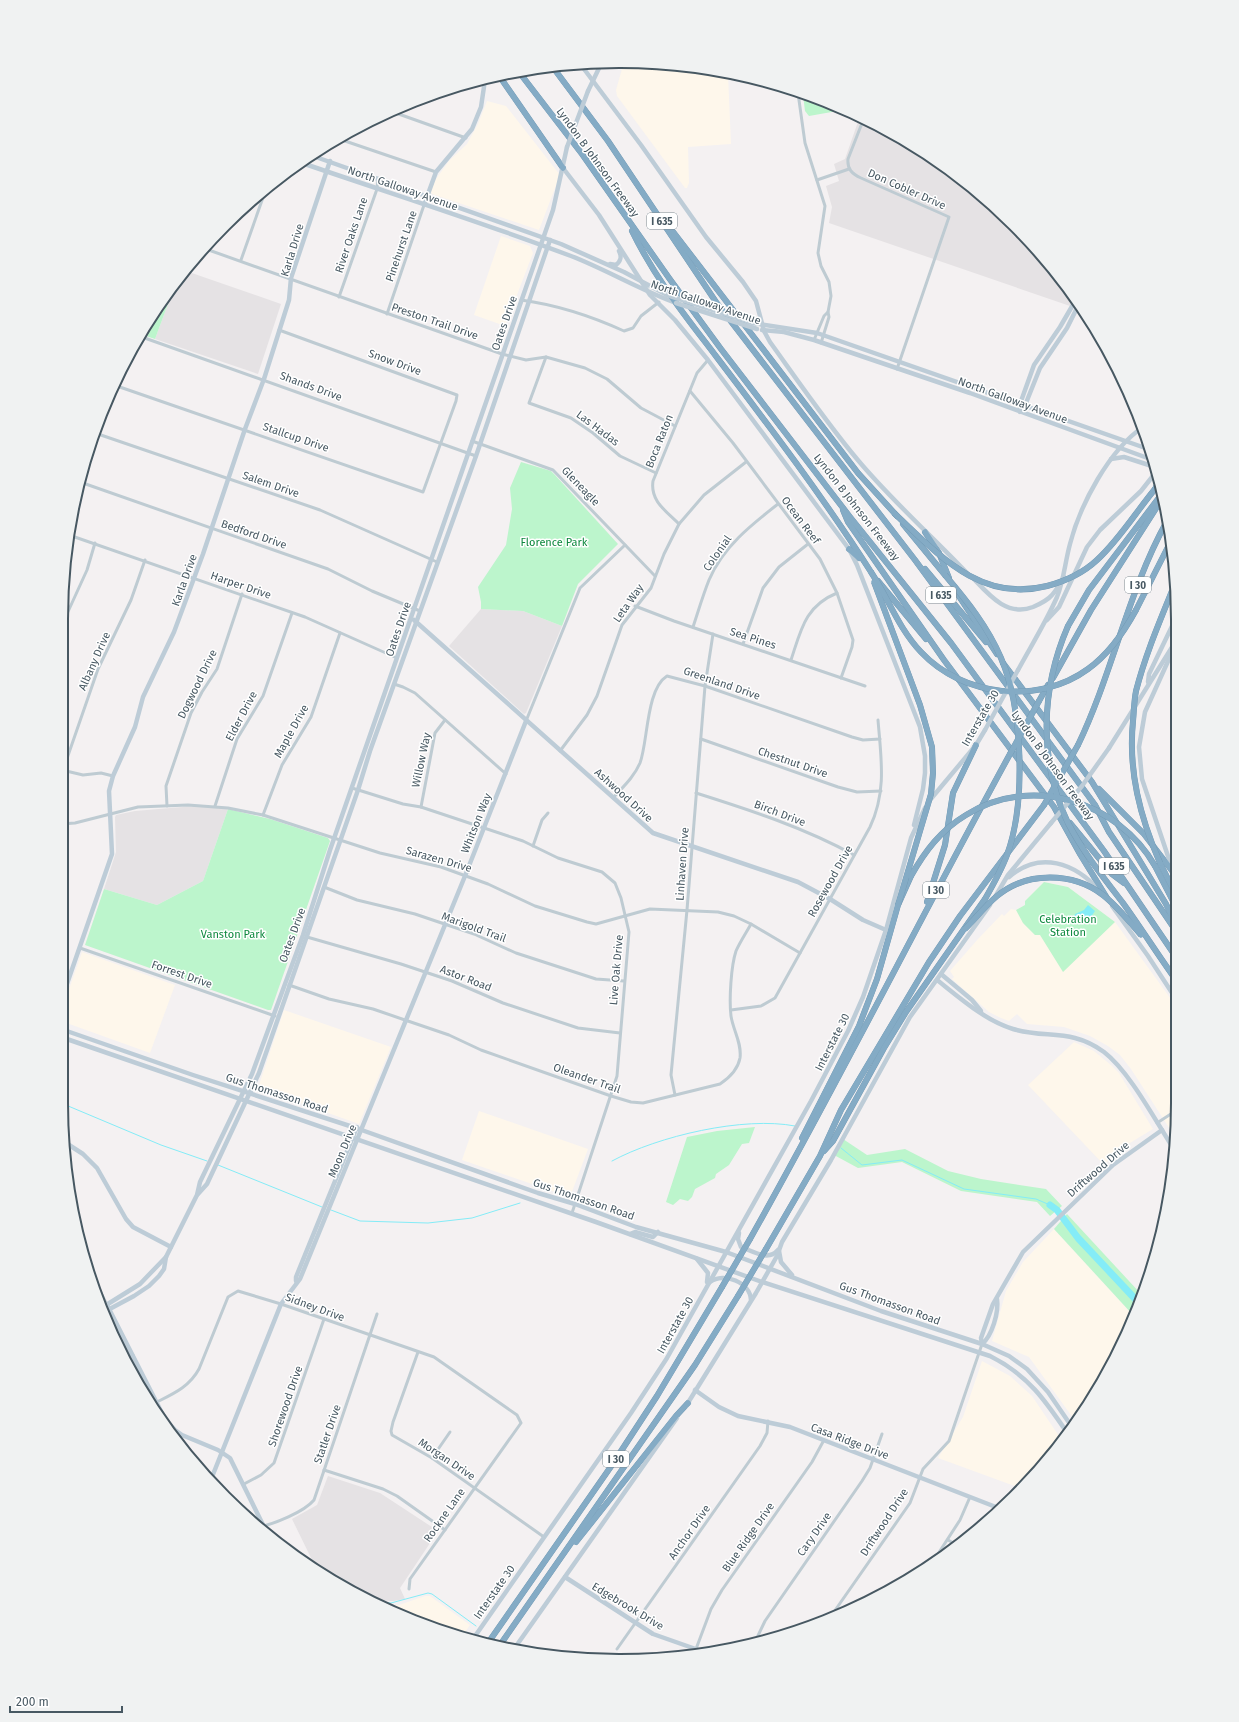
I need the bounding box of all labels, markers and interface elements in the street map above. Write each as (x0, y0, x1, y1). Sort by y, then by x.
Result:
street label: Lyndon B Johnson Freeway (554, 105, 642, 220)
street label: North Galloway Avenue (346, 164, 460, 213)
street label: Don Cobler Drive (866, 166, 948, 212)
street label: River Oaks Lane (332, 196, 371, 275)
street label: Pinehurst Lane (383, 209, 420, 284)
road number: I 635 (647, 213, 677, 229)
street label: Karla Drive (278, 222, 307, 278)
street label: North Galloway Avenue (649, 278, 763, 327)
street label: Oates Drive (489, 294, 520, 352)
street label: Preston Trail Drive (390, 301, 480, 342)
street label: Snow Drive (367, 347, 423, 378)
street label: Shands Drive (278, 369, 344, 404)
street label: North Galloway Avenue (956, 375, 1069, 426)
street label: Las Hadas (574, 408, 622, 449)
street label: Boca Raton (643, 413, 676, 470)
street label: Stallcup Drive (261, 420, 331, 455)
street label: Lyndon B Johnson Freeway (811, 451, 903, 564)
street label: Gleneagle (559, 464, 602, 509)
street label: Salem Drive (241, 469, 301, 500)
street label: Ocean Reef (779, 494, 823, 548)
street label: Bedford Drive (219, 517, 288, 552)
street label: Colonial (700, 533, 734, 574)
park label: Florence Park (521, 536, 588, 549)
street label: Karla Drive (169, 552, 200, 608)
street label: Harper Drive (209, 569, 273, 602)
road number: I 30 (1125, 577, 1151, 593)
street label: Leta Way (610, 581, 647, 625)
road number: I 635 (926, 587, 956, 603)
street label: Oates Drive (383, 600, 414, 658)
street label: Sea Pines (728, 625, 778, 652)
street label: Albany Drive (76, 630, 113, 692)
street label: Dogwood Drive (175, 648, 220, 721)
street label: Greenland Drive (682, 664, 762, 703)
street label: Interstate 30 (959, 688, 1002, 749)
street label: Elder Drive (223, 689, 260, 743)
street label: Maple Drive (271, 702, 311, 760)
street label: Lyndon B Johnson Freeway (1009, 708, 1097, 823)
street label: Willow Way (409, 731, 434, 789)
street label: Chestnut Drive (756, 744, 830, 781)
street label: Ashwood Drive (592, 766, 655, 825)
street label: Whitson Way (459, 791, 495, 855)
street label: Birch Drive (752, 798, 807, 829)
street label: Linhaven Drive (673, 827, 692, 901)
street label: Rosewood Drive (805, 843, 856, 919)
street label: Sarazen Drive (405, 844, 473, 875)
road number: I 635 (1099, 858, 1129, 874)
road number: I 30 (923, 882, 949, 898)
street label: Oates Drive (277, 906, 308, 964)
street label: Marigold Trail (440, 910, 508, 945)
park label: Celebration Station (1039, 913, 1097, 939)
park label: Vanston Park (201, 928, 266, 941)
street label: Live Oak Drive (607, 934, 626, 1006)
street label: Forrest Drive (150, 958, 214, 991)
street label: Astor Road (438, 963, 493, 994)
street label: Interstate 30 (812, 1011, 853, 1073)
street label: Oleander Trail (551, 1061, 622, 1096)
street label: Gus Thomasson Road (224, 1071, 330, 1116)
street label: Moon Drive (325, 1123, 359, 1180)
street label: Driftwood Drive (1065, 1139, 1132, 1200)
street label: Gus Thomasson Road (531, 1176, 636, 1223)
street label: Gus Thomasson Road (838, 1279, 942, 1328)
street label: Sidney Drive (283, 1291, 346, 1324)
street label: Interstate 30 (654, 1295, 696, 1356)
street label: Shorewood Drive (266, 1364, 305, 1448)
street label: Statler Drive (311, 1403, 344, 1466)
street label: Casa Ridge Drive (809, 1421, 891, 1462)
street label: Morgan Drive (416, 1436, 478, 1483)
road number: I 30 (603, 1451, 629, 1467)
street label: Rockne Lane (421, 1486, 468, 1545)
street label: Driftwood Drive (858, 1486, 911, 1559)
street label: Blue Ridge Drive (720, 1500, 777, 1575)
street label: Anchor Drive (666, 1502, 713, 1562)
street label: Cary Drive (795, 1510, 834, 1559)
street label: Interstate 30 (471, 1563, 518, 1622)
street label: Edgebrook Drive (589, 1580, 666, 1633)
scale bar (10, 1688, 122, 1714)
text: 200 m (16, 1695, 49, 1709)

